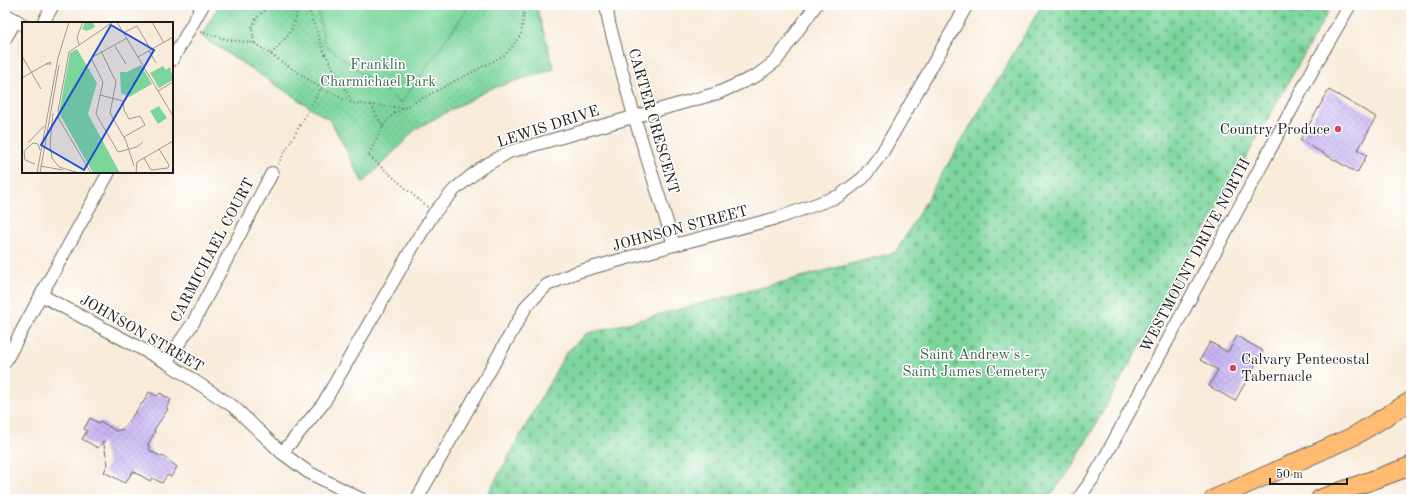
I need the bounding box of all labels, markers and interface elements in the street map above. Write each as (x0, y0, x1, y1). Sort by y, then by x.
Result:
inset map (22, 22, 173, 173)
street label: CARTER CRESCENT (625, 47, 681, 196)
park label: Franklin Charmichael Park (320, 58, 436, 90)
street label: LEWIS DRIVE (496, 104, 601, 151)
place label: Country Produce (1220, 123, 1330, 138)
marker: Country Produce (1333, 124, 1343, 134)
street label: WESTMOUNT DRIVE NORTH (1139, 156, 1254, 355)
street label: CARMICHAEL COURT (169, 176, 258, 325)
street label: JOHNSON STREET (611, 204, 750, 255)
street label: JOHNSON STREET (77, 293, 205, 376)
park label: Saint Andrew's - Saint James Cemetery (902, 348, 1048, 380)
place label: Calvary Pentecostal Tabernacle (1241, 353, 1369, 385)
marker: Calvary Pentecostal Tabernacle (1228, 363, 1238, 373)
scale bar (1270, 460, 1347, 486)
text: 50 m (1276, 468, 1303, 481)

